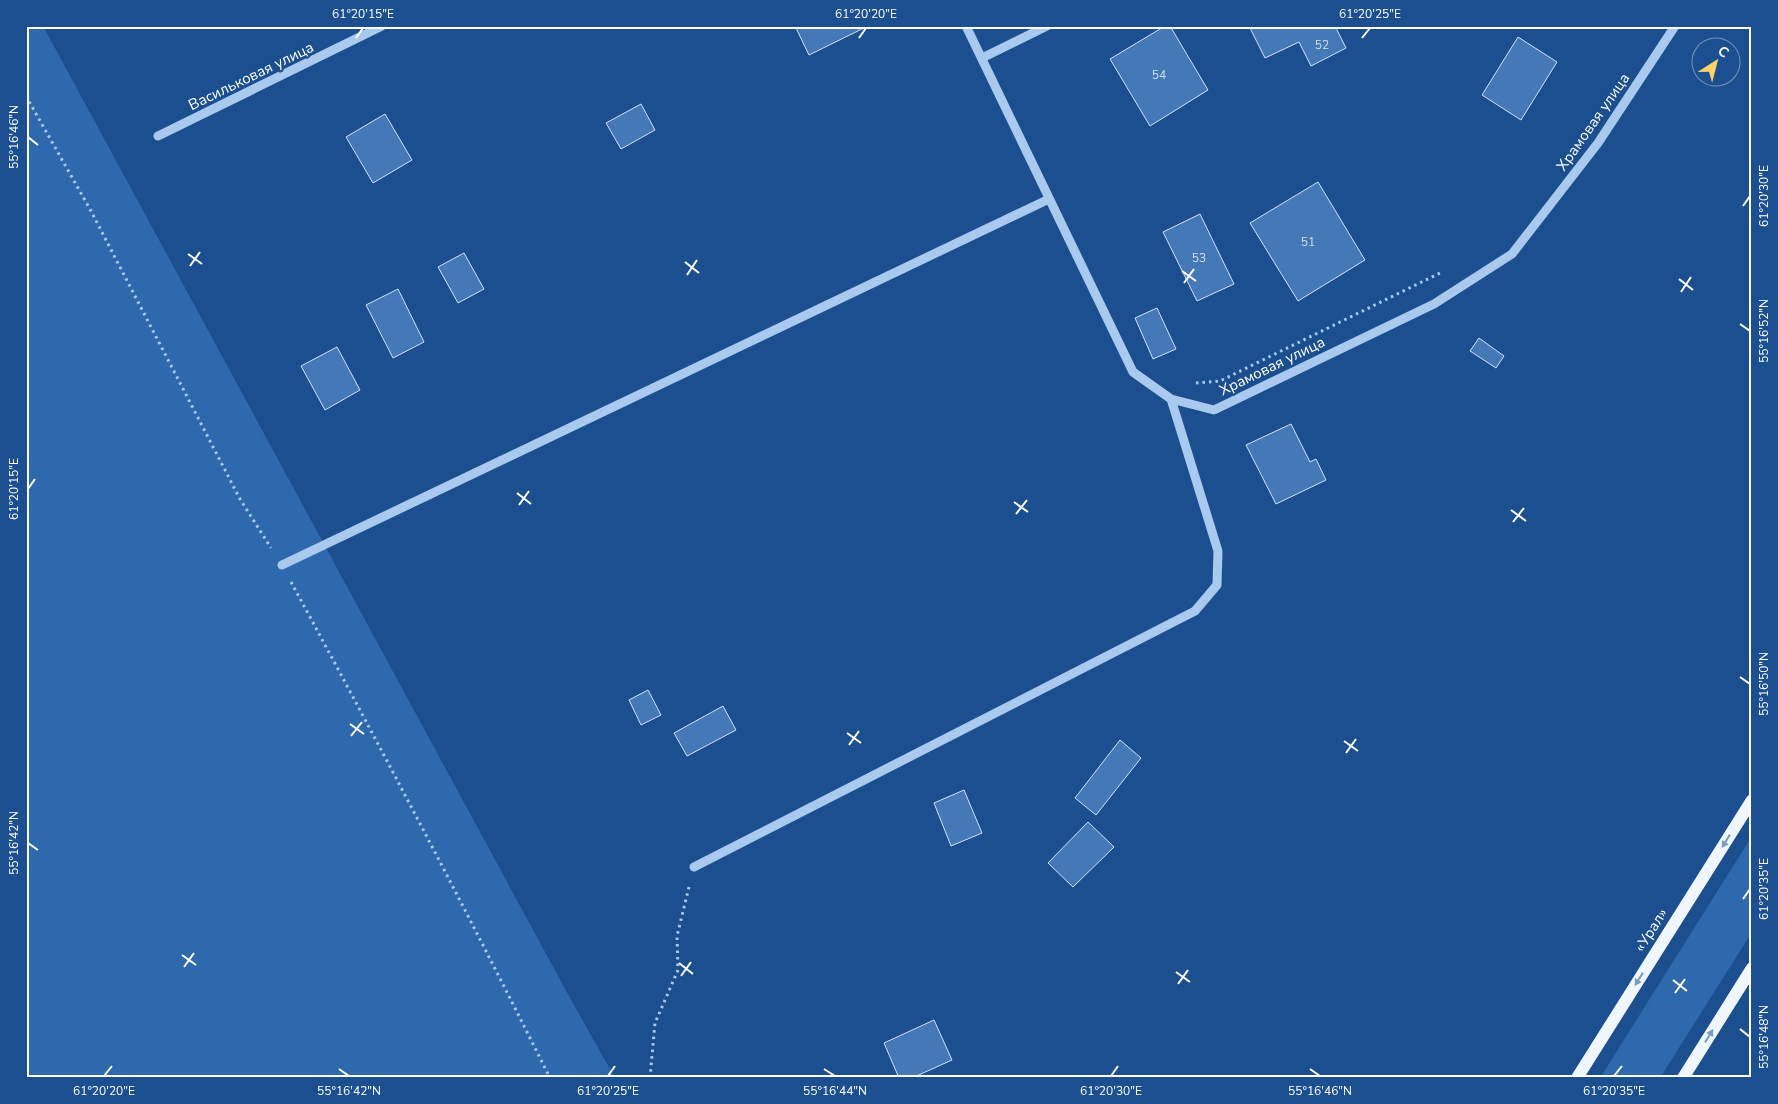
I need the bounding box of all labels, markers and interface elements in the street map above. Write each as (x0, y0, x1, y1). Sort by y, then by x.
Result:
text: 61°20'15"E (332, 6, 394, 22)
text: 61°20'20"E (835, 6, 897, 22)
text: 61°20'25"E (1339, 6, 1401, 22)
street label: Васильковая улица (185, 37, 317, 115)
house number: 52 (1315, 37, 1329, 53)
north arrow (1690, 38, 1740, 88)
text: С (1714, 41, 1733, 63)
house number: 54 (1152, 67, 1166, 83)
street label: Храмовая улица (1552, 69, 1634, 175)
text: 55°16'46"N (6, 105, 22, 169)
text: 61°20'30"E (1756, 165, 1772, 227)
house number: 51 (1301, 234, 1315, 250)
house number: 53 (1192, 250, 1206, 266)
text: 55°16'52"N (1756, 299, 1772, 363)
street label: Храмовая улица (1216, 332, 1328, 400)
text: 61°20'15"E (6, 458, 22, 520)
text: 55°16'50"N (1756, 652, 1772, 716)
text: 55°16'42"N (6, 811, 22, 875)
one-way arrow (1721, 835, 1730, 848)
text: 61°20'35"E (1756, 858, 1772, 920)
street label: «Урал» (1630, 904, 1672, 956)
one-way arrow (1635, 972, 1644, 985)
text: 55°16'48"N (1756, 1005, 1772, 1069)
one-way arrow (1704, 1030, 1714, 1043)
text: 61°20'20"E (73, 1083, 135, 1099)
text: 55°16'42"N (317, 1083, 381, 1099)
text: 61°20'25"E (577, 1083, 639, 1099)
text: 55°16'44"N (803, 1083, 867, 1099)
text: 61°20'30"E (1080, 1083, 1142, 1099)
text: 55°16'46"N (1288, 1083, 1352, 1099)
text: 61°20'35"E (1583, 1083, 1645, 1099)

